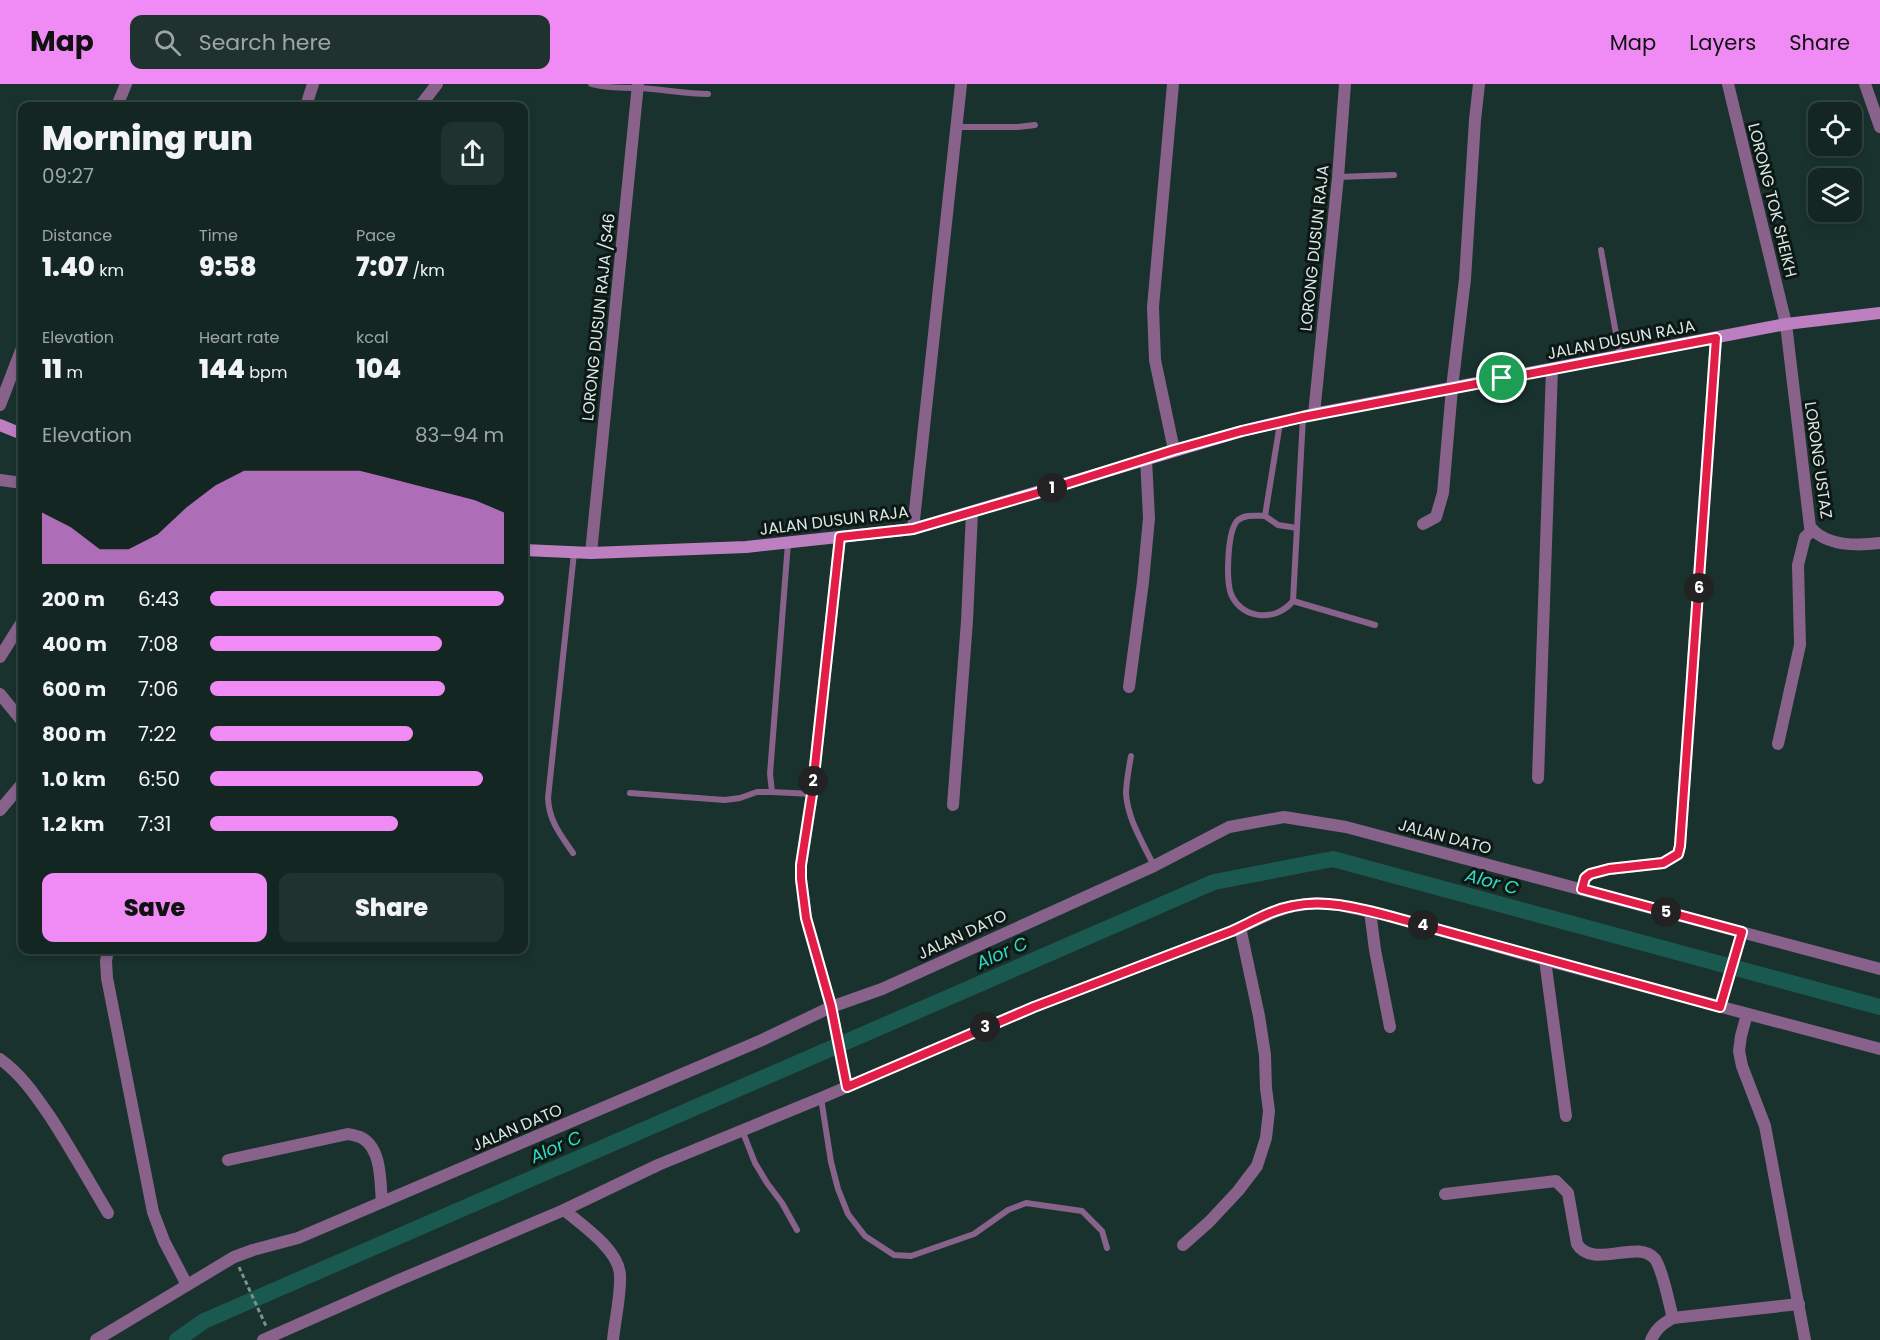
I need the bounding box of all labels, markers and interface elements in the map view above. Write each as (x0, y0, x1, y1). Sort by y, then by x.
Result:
search box (130, 15, 550, 69)
text: Map (30, 22, 94, 61)
icon: search (151, 26, 184, 59)
text: Search here (199, 27, 331, 58)
text: Map (1610, 28, 1656, 57)
text: Layers (1689, 28, 1756, 57)
text: Share (1789, 28, 1850, 57)
map controls (1808, 102, 1862, 222)
button: locate (1808, 102, 1862, 156)
text: Morning run (42, 115, 253, 162)
street label: LORONG TOK SHEIKH (1742, 121, 1803, 280)
button: share (441, 122, 504, 185)
text: 09:27 (42, 162, 94, 190)
street label: LORONG DUSUN RAJA (1294, 163, 1335, 332)
button: layers (1808, 168, 1862, 222)
street label: LORONG DUSUN RAJA /S46 (576, 212, 621, 422)
text: Distance (42, 224, 112, 247)
text: Time (199, 224, 238, 247)
text: Pace (356, 224, 396, 247)
text: 1.40 (42, 249, 95, 285)
text: 9:58 (199, 249, 257, 285)
text: 7:07 (356, 249, 408, 285)
text: km (95, 259, 124, 282)
text: /km (408, 259, 445, 282)
street label: JALAN DUSUN RAJA (1545, 314, 1697, 365)
text: Elevation (42, 326, 114, 349)
text: Heart rate (199, 326, 279, 349)
text: kcal (356, 326, 389, 349)
text: 11 (42, 351, 62, 387)
text: 144 (199, 351, 245, 387)
text: 104 (356, 351, 401, 387)
pin (1476, 352, 1527, 403)
text: m (62, 361, 83, 384)
text: bpm (245, 361, 287, 384)
icon: arrive (1485, 361, 1518, 394)
street label: LORONG USTAZ (1799, 400, 1838, 520)
text: Elevation (42, 421, 132, 449)
text: 83–94 m (415, 421, 504, 449)
pin: 1 (1037, 473, 1067, 503)
text: 1 (1049, 476, 1055, 499)
street label: JALAN DUSUN RAJA (758, 500, 910, 541)
pin: 6 (1684, 573, 1714, 603)
text: 6 (1694, 576, 1704, 599)
text: 200 m (42, 585, 105, 613)
text: 6:43 (138, 585, 179, 613)
text: 400 m (42, 630, 107, 658)
text: 7:08 (138, 630, 178, 658)
text: 600 m (42, 675, 106, 703)
text: 7:06 (138, 675, 178, 703)
text: 800 m (42, 720, 106, 748)
text: 7:22 (138, 720, 176, 748)
text: 1.0 km (42, 765, 106, 793)
text: 6:50 (138, 765, 180, 793)
pin: 2 (798, 766, 828, 796)
text: 2 (808, 769, 818, 792)
text: 1.2 km (42, 810, 104, 838)
text: 7:31 (138, 810, 171, 838)
street label: JALAN DATO (1396, 813, 1494, 860)
water label: Alor C (1462, 862, 1522, 901)
button: Save (42, 873, 267, 942)
button: Share (279, 873, 504, 942)
pin: 5 (1651, 897, 1681, 927)
text: 5 (1661, 900, 1671, 923)
street label: JALAN DATO (914, 904, 1010, 965)
pin: 4 (1408, 910, 1438, 940)
text: 4 (1418, 913, 1428, 936)
water label: Alor C (971, 930, 1032, 975)
pin: 3 (970, 1012, 1000, 1042)
text: 3 (980, 1015, 990, 1038)
street label: JALAN DATO (469, 1098, 566, 1157)
water label: Alor C (525, 1124, 586, 1169)

